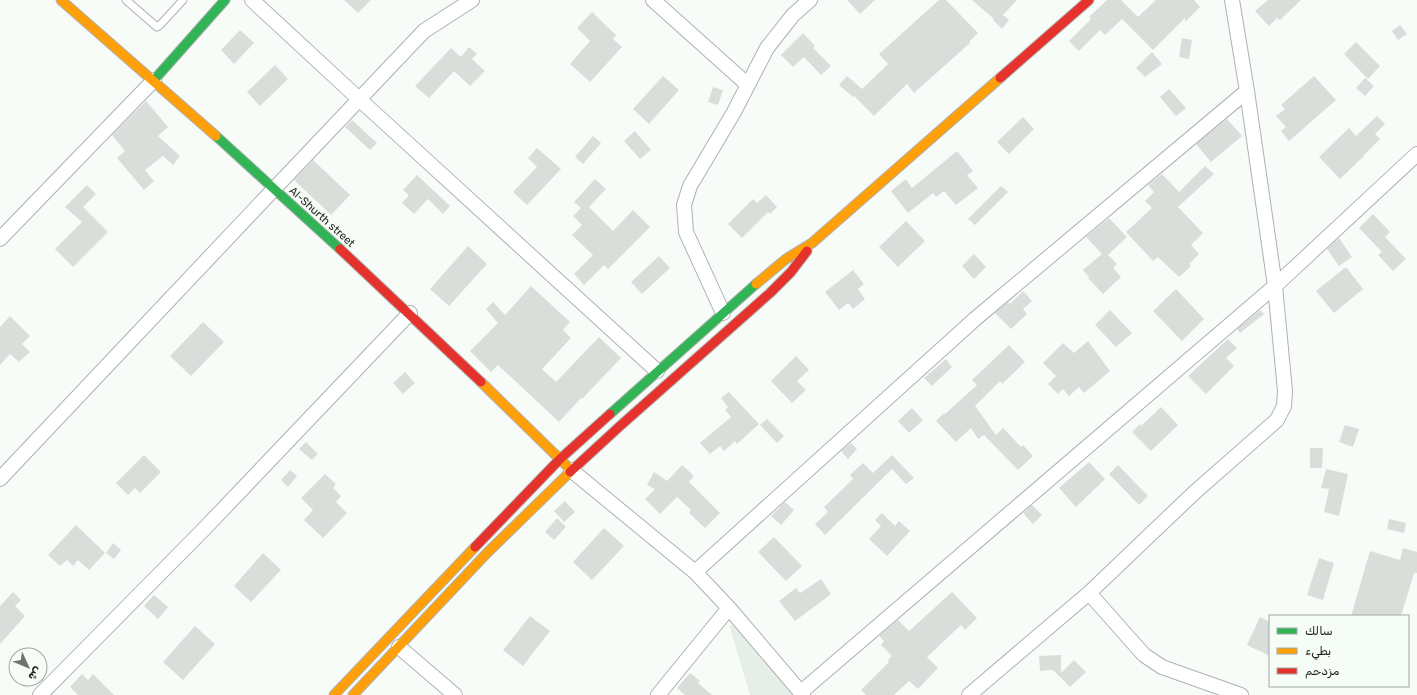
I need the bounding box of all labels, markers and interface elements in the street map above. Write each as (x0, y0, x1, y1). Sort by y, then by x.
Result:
street label: Al-Shurth street (287, 184, 358, 250)
legend (1269, 615, 1409, 687)
text: سالك (1305, 624, 1333, 638)
text: بطيء (1305, 644, 1331, 660)
north arrow (8, 647, 48, 687)
text: ش (25, 664, 44, 683)
text: مزدحم (1305, 664, 1340, 679)

